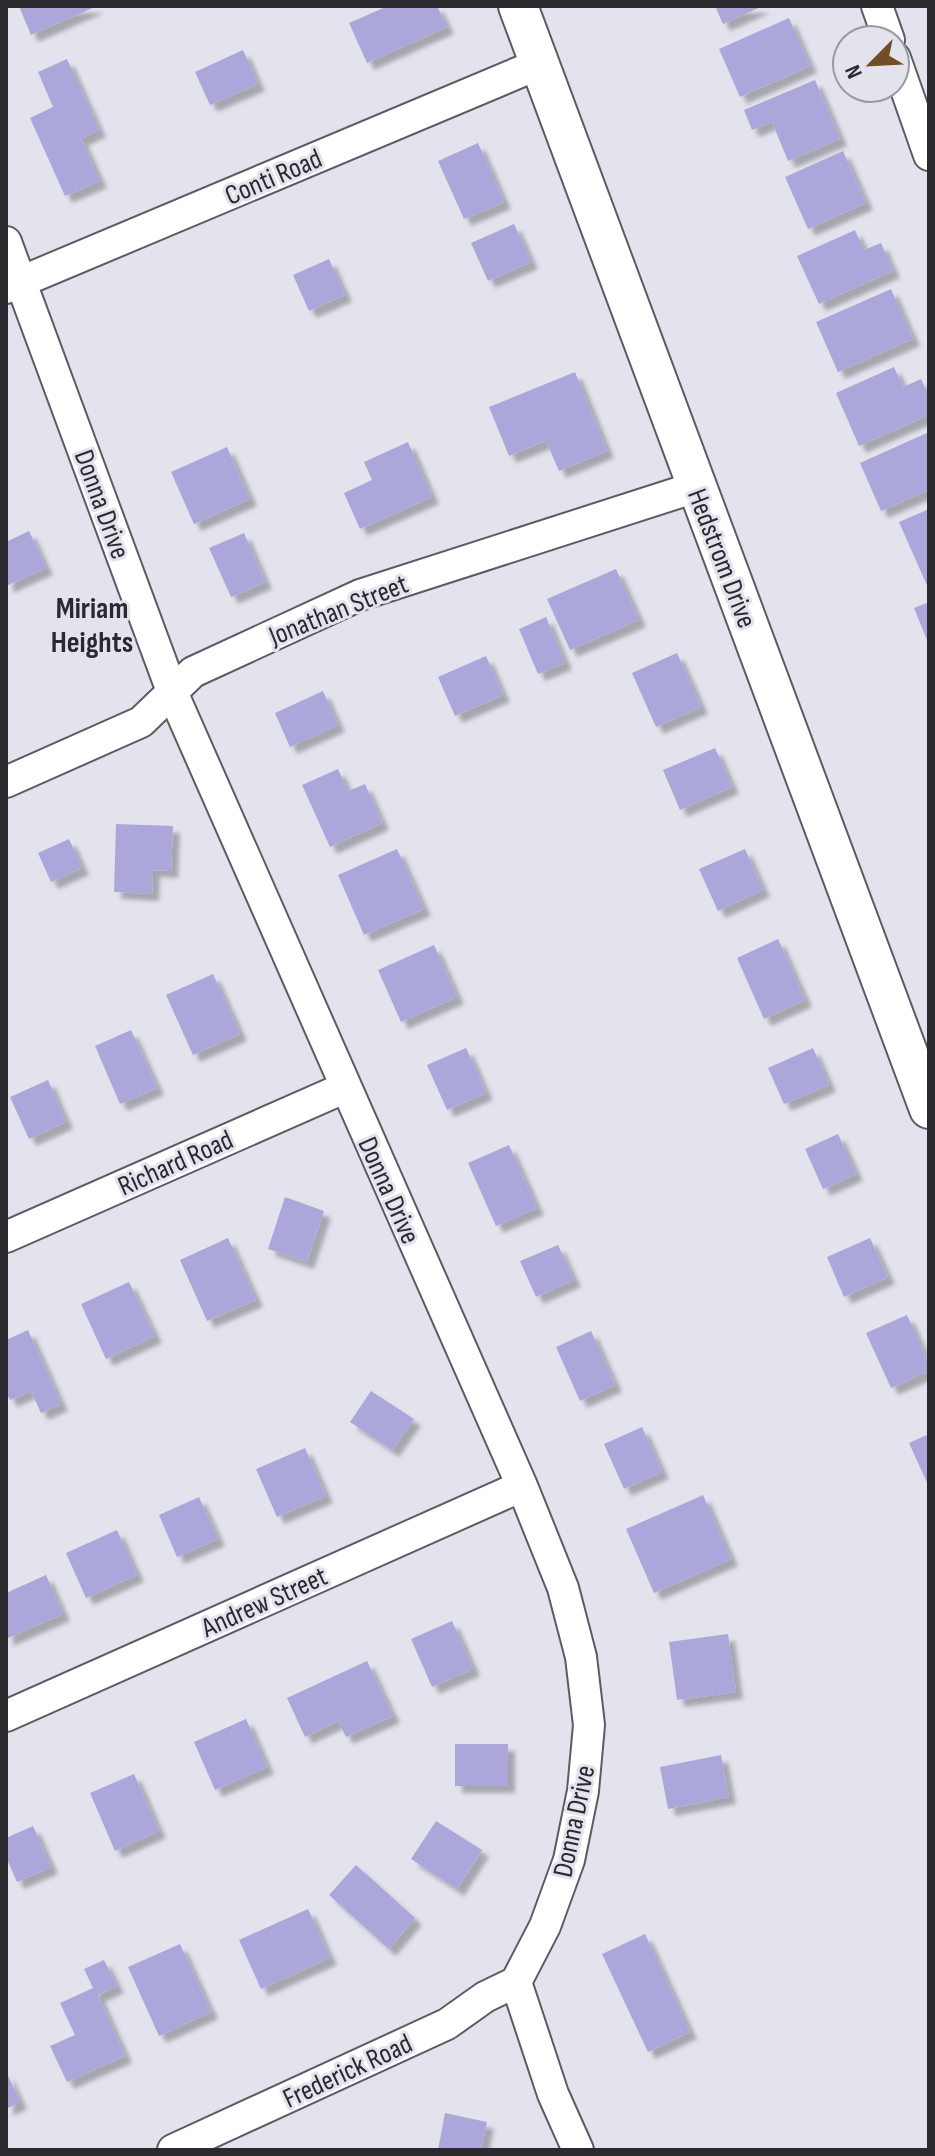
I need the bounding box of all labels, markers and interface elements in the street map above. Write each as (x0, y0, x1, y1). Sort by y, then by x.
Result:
north arrow (831, 24, 911, 104)
text: N (839, 61, 869, 82)
street label: Conti Road (220, 142, 327, 212)
street label: Donna Drive (67, 446, 137, 563)
street label: Hedstrom Drive (680, 484, 763, 633)
street label: Jonathan Street (263, 568, 413, 654)
district label: Miriam Heights (51, 591, 133, 661)
street label: Richard Road (113, 1123, 238, 1203)
street label: Donna Drive (350, 1132, 427, 1249)
street label: Andrew Street (196, 1560, 333, 1645)
street label: Donna Drive (547, 1762, 602, 1880)
street label: Frederick Road (278, 2027, 417, 2116)

